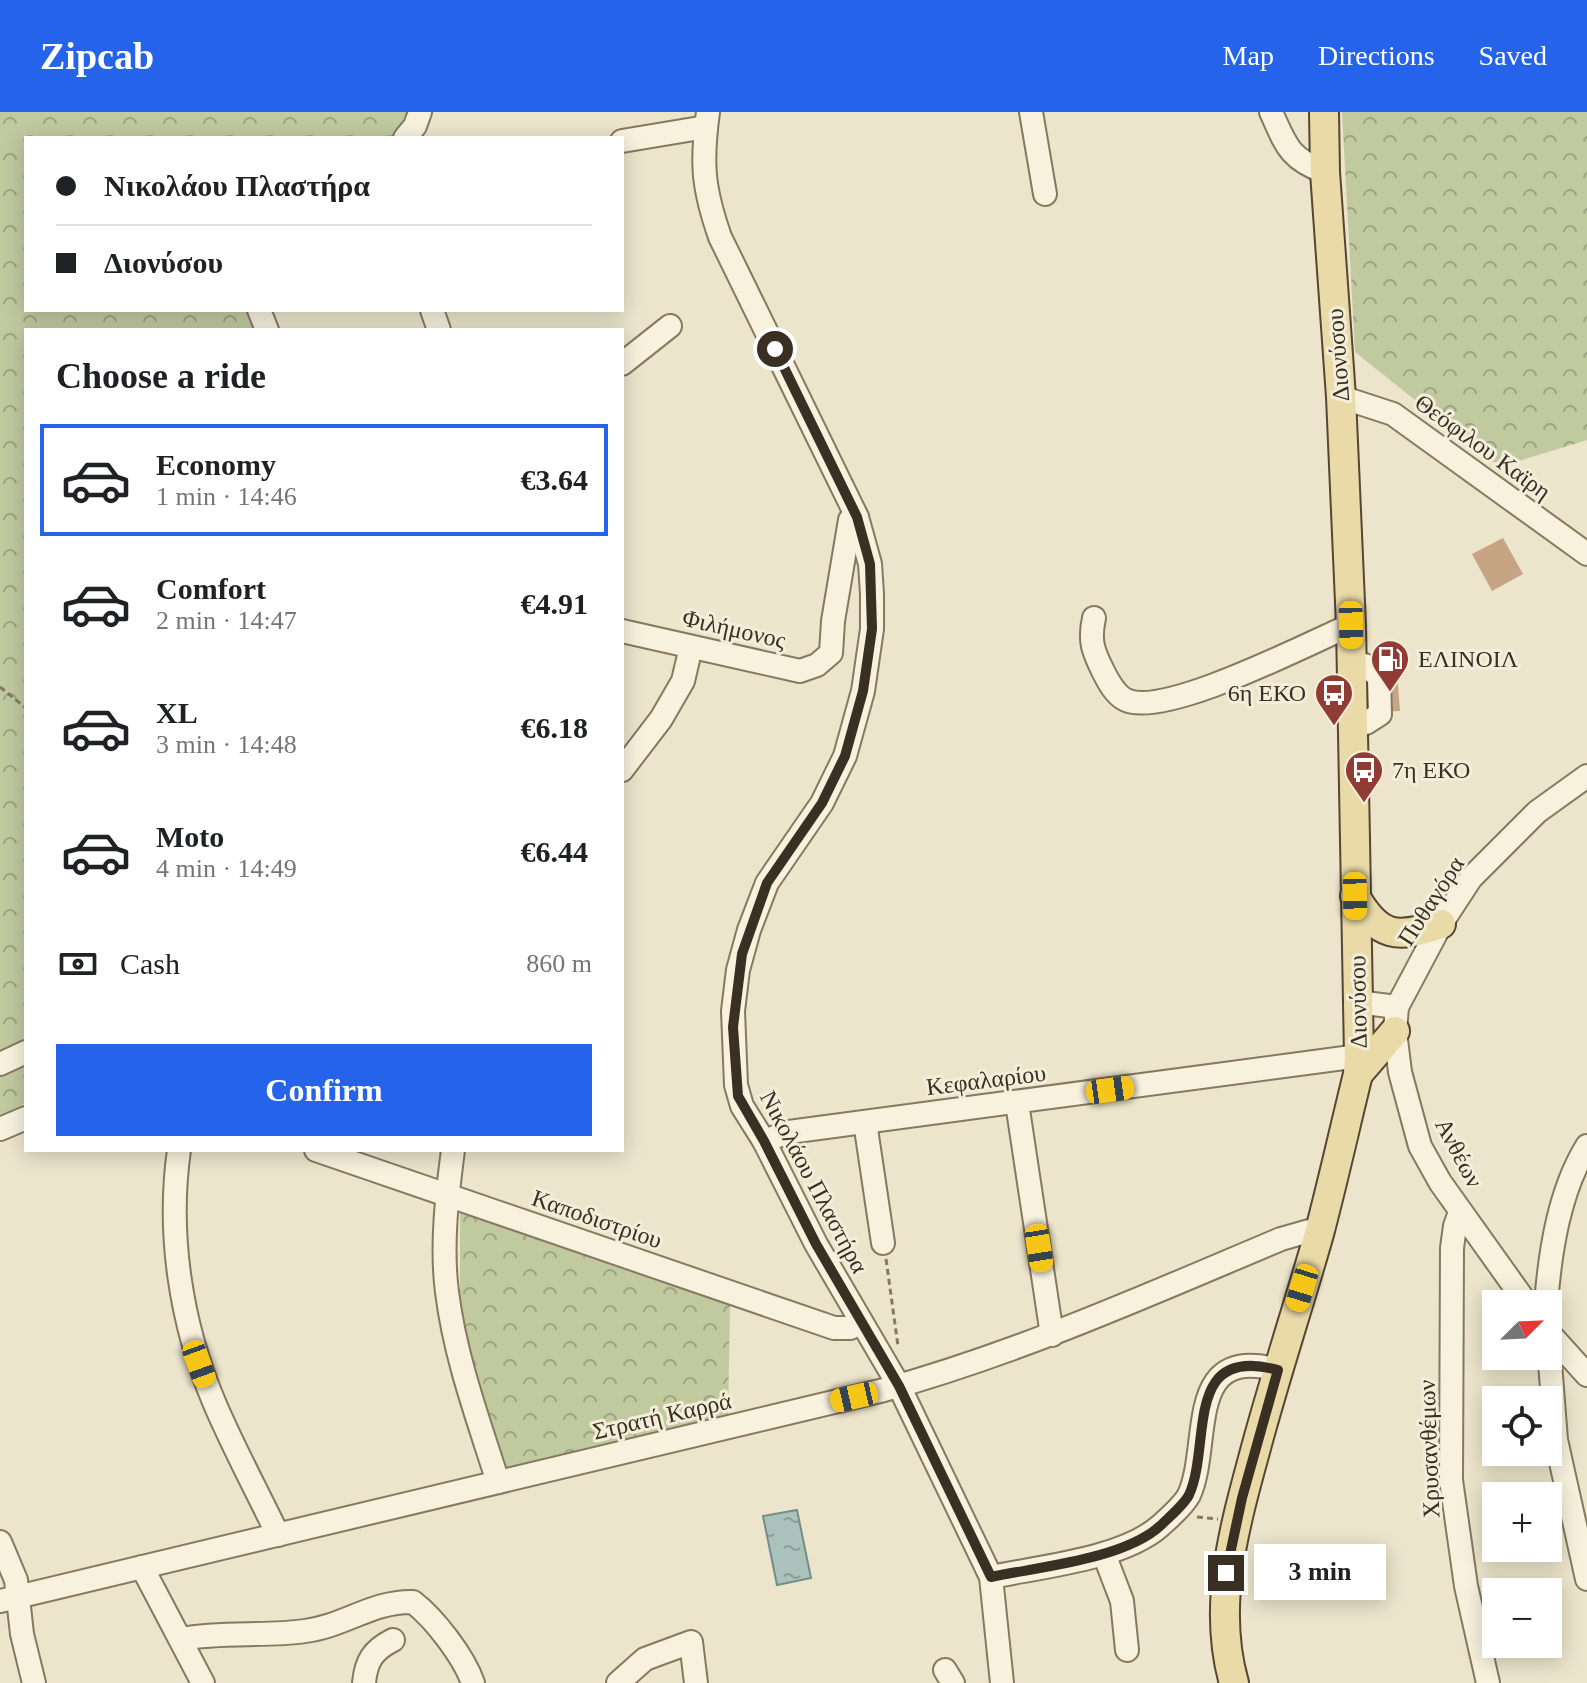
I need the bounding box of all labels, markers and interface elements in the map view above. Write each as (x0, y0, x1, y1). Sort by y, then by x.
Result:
text: Zipcab (40, 35, 154, 77)
text: Map (1223, 40, 1274, 71)
text: Directions (1318, 40, 1435, 71)
text: Saved (1479, 40, 1547, 71)
text: Νικολάου Πλαστήρα (104, 169, 370, 202)
text: Διονύσου (104, 246, 223, 279)
street label: Διονύσου (1322, 307, 1354, 403)
route start (757, 331, 793, 367)
text: Choose a ride (56, 356, 266, 396)
street label: Θεόφιλου Καϊρη (1410, 389, 1556, 505)
icon: car (60, 444, 132, 516)
text: Economy (156, 448, 276, 481)
text: €3.64 (521, 463, 588, 496)
text: 1 min · 14:46 (156, 482, 297, 511)
icon: car (60, 568, 132, 640)
text: Comfort (156, 572, 266, 605)
text: €4.91 (521, 587, 588, 620)
car (1339, 601, 1363, 649)
street label: Φιλήμονος (680, 605, 789, 654)
text: 2 min · 14:47 (156, 606, 297, 635)
fuel station icon: ΕΛΙΝΟΙΛ (1369, 638, 1411, 693)
place label: ΕΛΙΝΟΙΛ (1418, 646, 1519, 672)
bus stop icon: 6η ΕΚΟ (1313, 672, 1355, 727)
place label: 6η ΕΚΟ (1228, 680, 1306, 706)
icon: car (60, 692, 132, 764)
text: XL (156, 696, 198, 729)
text: €6.18 (521, 711, 588, 744)
text: 3 min · 14:48 (156, 730, 297, 759)
bus stop icon: 7η ΕΚΟ (1343, 749, 1385, 804)
place label: 7η ΕΚΟ (1392, 757, 1470, 783)
icon: car (60, 816, 132, 888)
text: Moto (156, 820, 224, 853)
text: €6.44 (521, 835, 588, 868)
street label: Πυθαγόρα (1393, 851, 1469, 950)
text: 4 min · 14:49 (156, 854, 297, 883)
car (1343, 872, 1367, 920)
icon: cash (56, 942, 100, 986)
text: Cash (120, 947, 180, 980)
text: 860 m (526, 949, 592, 978)
street label: Διονύσου (1344, 955, 1372, 1049)
button: Confirm (56, 1044, 592, 1136)
street label: Κεφαλαρίου (925, 1060, 1047, 1100)
car (1085, 1075, 1135, 1105)
street label: Νικολάου Πλαστήρα (755, 1086, 873, 1278)
street label: Ανθέων (1430, 1114, 1488, 1192)
street label: Καποδιστρίου (529, 1185, 665, 1253)
car (1023, 1222, 1055, 1274)
car (1284, 1262, 1320, 1314)
north arrow (1482, 1290, 1562, 1370)
map controls (1482, 1290, 1562, 1658)
car (180, 1337, 218, 1391)
street label: Χρυσανθέμων (1414, 1379, 1444, 1519)
car (828, 1380, 880, 1414)
button: locate (1482, 1386, 1562, 1466)
street label: Στρατή Καρρά (590, 1387, 734, 1445)
button: + (1482, 1482, 1562, 1562)
callout: 3 min (1254, 1545, 1386, 1601)
route end (1208, 1555, 1244, 1591)
text: 3 min (1289, 1557, 1351, 1586)
button: − (1482, 1578, 1562, 1658)

